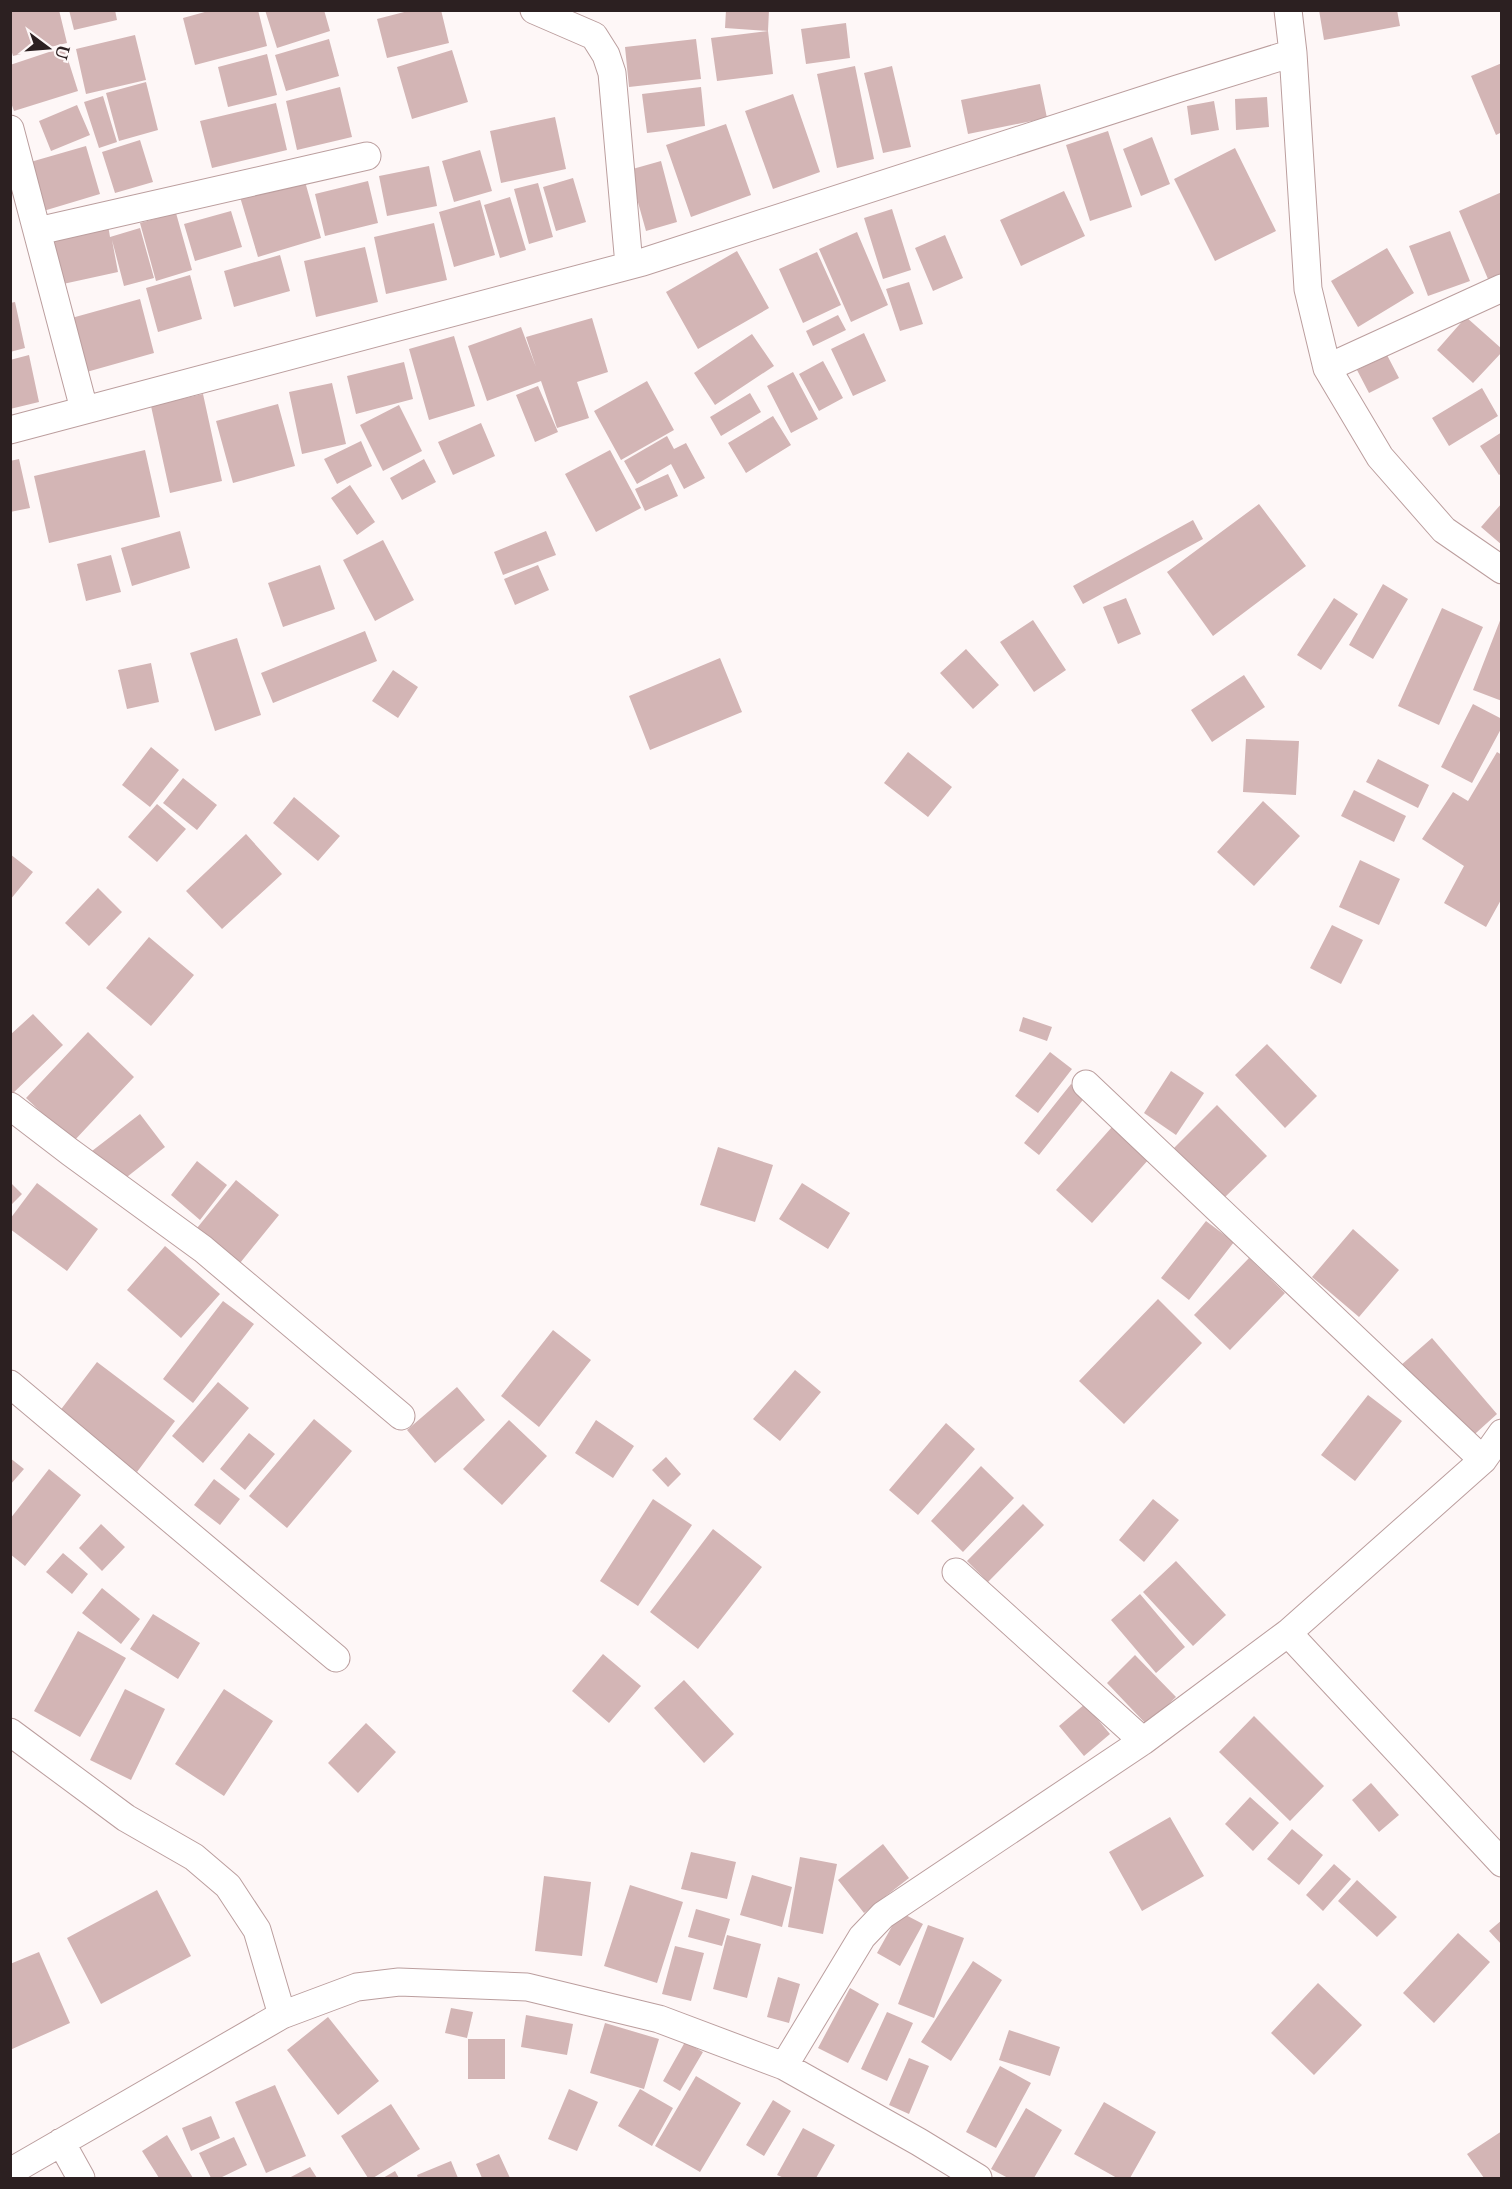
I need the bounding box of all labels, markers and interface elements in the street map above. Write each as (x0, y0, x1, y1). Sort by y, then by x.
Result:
north arrow (18, 18, 78, 78)
text: U (51, 43, 74, 62)

